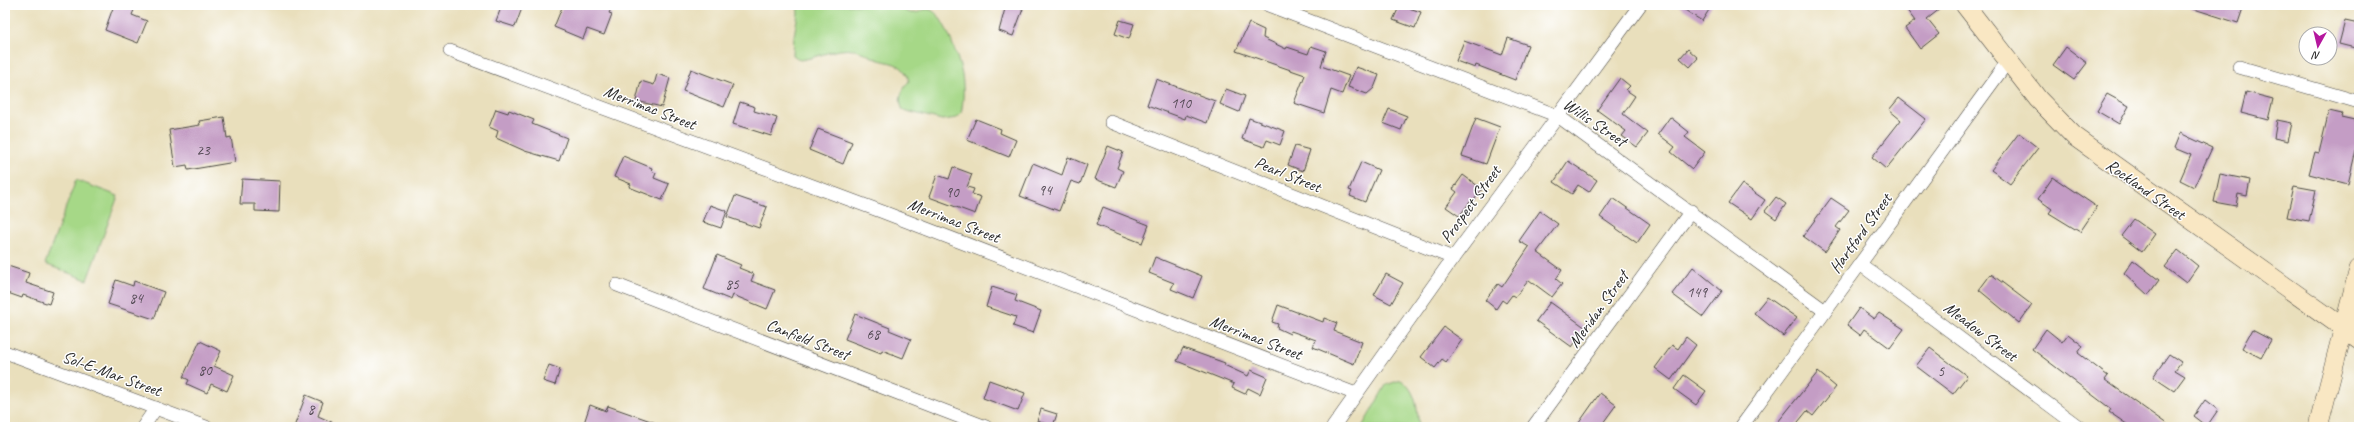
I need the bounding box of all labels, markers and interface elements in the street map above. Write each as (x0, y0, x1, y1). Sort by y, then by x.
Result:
north arrow (2298, 26, 2338, 66)
text: N (2310, 48, 2321, 63)
street label: Merrimac Street (601, 80, 701, 135)
house number: 110 (1171, 94, 1192, 113)
street label: Willis Street (1559, 94, 1632, 153)
house number: 23 (196, 141, 211, 160)
street label: Pearl Street (1252, 152, 1326, 198)
street label: Rockland Street (2102, 154, 2191, 226)
street label: Prospect Street (1435, 160, 1507, 247)
house number: 94 (1038, 181, 1053, 200)
house number: 90 (945, 183, 960, 202)
street label: Hartford Street (1824, 187, 1898, 277)
street label: Merrimac Street (905, 193, 1005, 248)
street label: Meridan Street (1564, 265, 1635, 352)
house number: 85 (725, 275, 740, 294)
house number: 149 (1687, 283, 1708, 302)
house number: 84 (129, 289, 144, 308)
street label: Meadow Street (1940, 297, 2024, 367)
street label: Merrimac Street (1207, 310, 1307, 365)
street label: Canfield Street (763, 314, 854, 366)
house number: 68 (866, 325, 881, 344)
street label: Sol-E-Mar Street (60, 346, 166, 402)
house number: 80 (198, 361, 213, 380)
house number: 5 (1938, 362, 1946, 381)
house number: 8 (308, 400, 316, 419)

